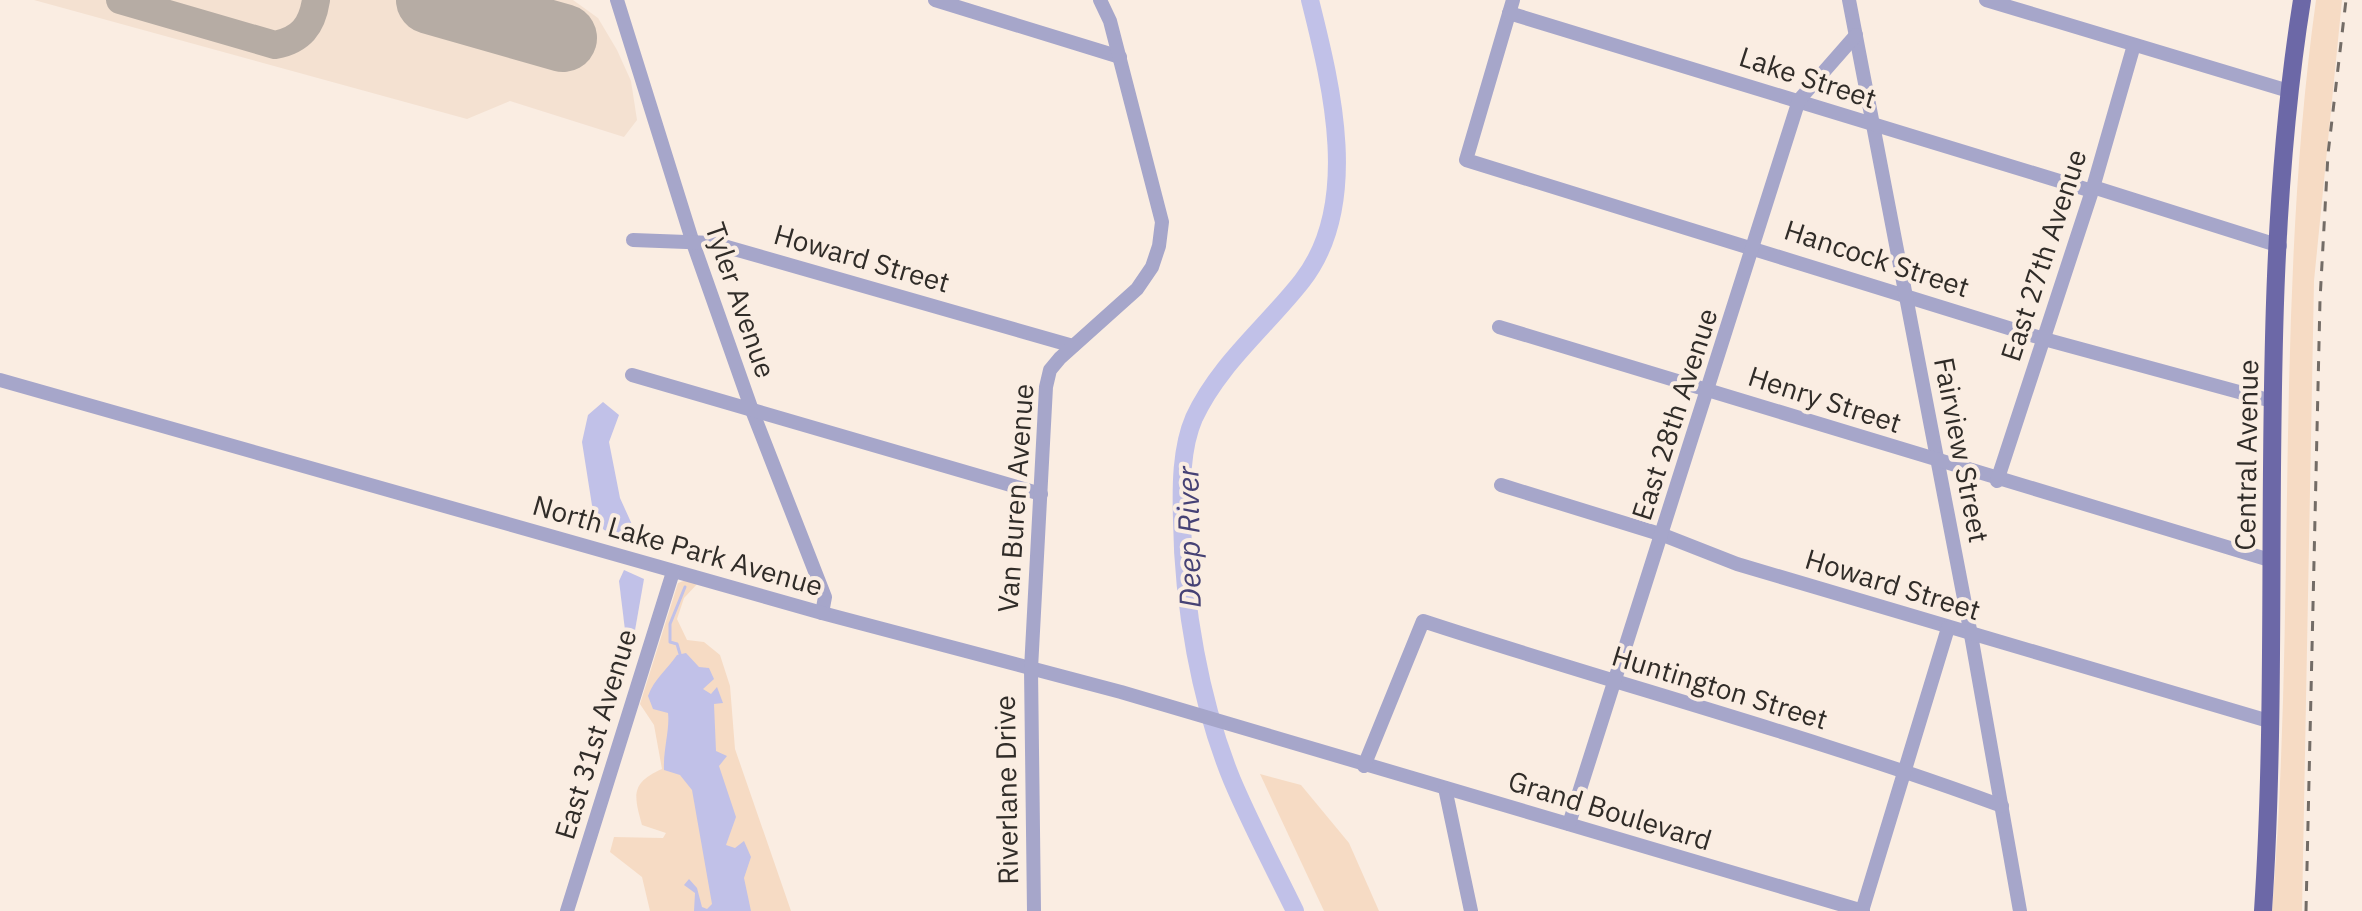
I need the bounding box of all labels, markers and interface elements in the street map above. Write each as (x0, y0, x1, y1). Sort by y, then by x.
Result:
street label: Lake Street (1735, 37, 1881, 117)
street label: East 27th Avenue (1991, 144, 2095, 366)
street label: Hancock Street (1780, 211, 1974, 305)
street label: Howard Street (770, 215, 954, 301)
street label: Tyler Avenue (697, 217, 785, 383)
street label: East 28th Avenue (1622, 303, 1726, 525)
street label: Fairview Street (1926, 354, 1998, 546)
street label: Henry Street (1744, 357, 1906, 441)
street label: Central Avenue (2226, 359, 2266, 551)
street label: Van Buren Avenue (989, 382, 1041, 614)
water label: Deep River (1167, 465, 1209, 608)
street label: North Lake Park Avenue (529, 486, 827, 604)
street label: Howard Street (1801, 540, 1985, 628)
street label: East 31st Avenue (545, 624, 645, 844)
street label: Huntington Street (1608, 637, 1832, 737)
street label: Riverlane Drive (986, 695, 1026, 885)
street label: Grand Boulevard (1504, 761, 1716, 859)

